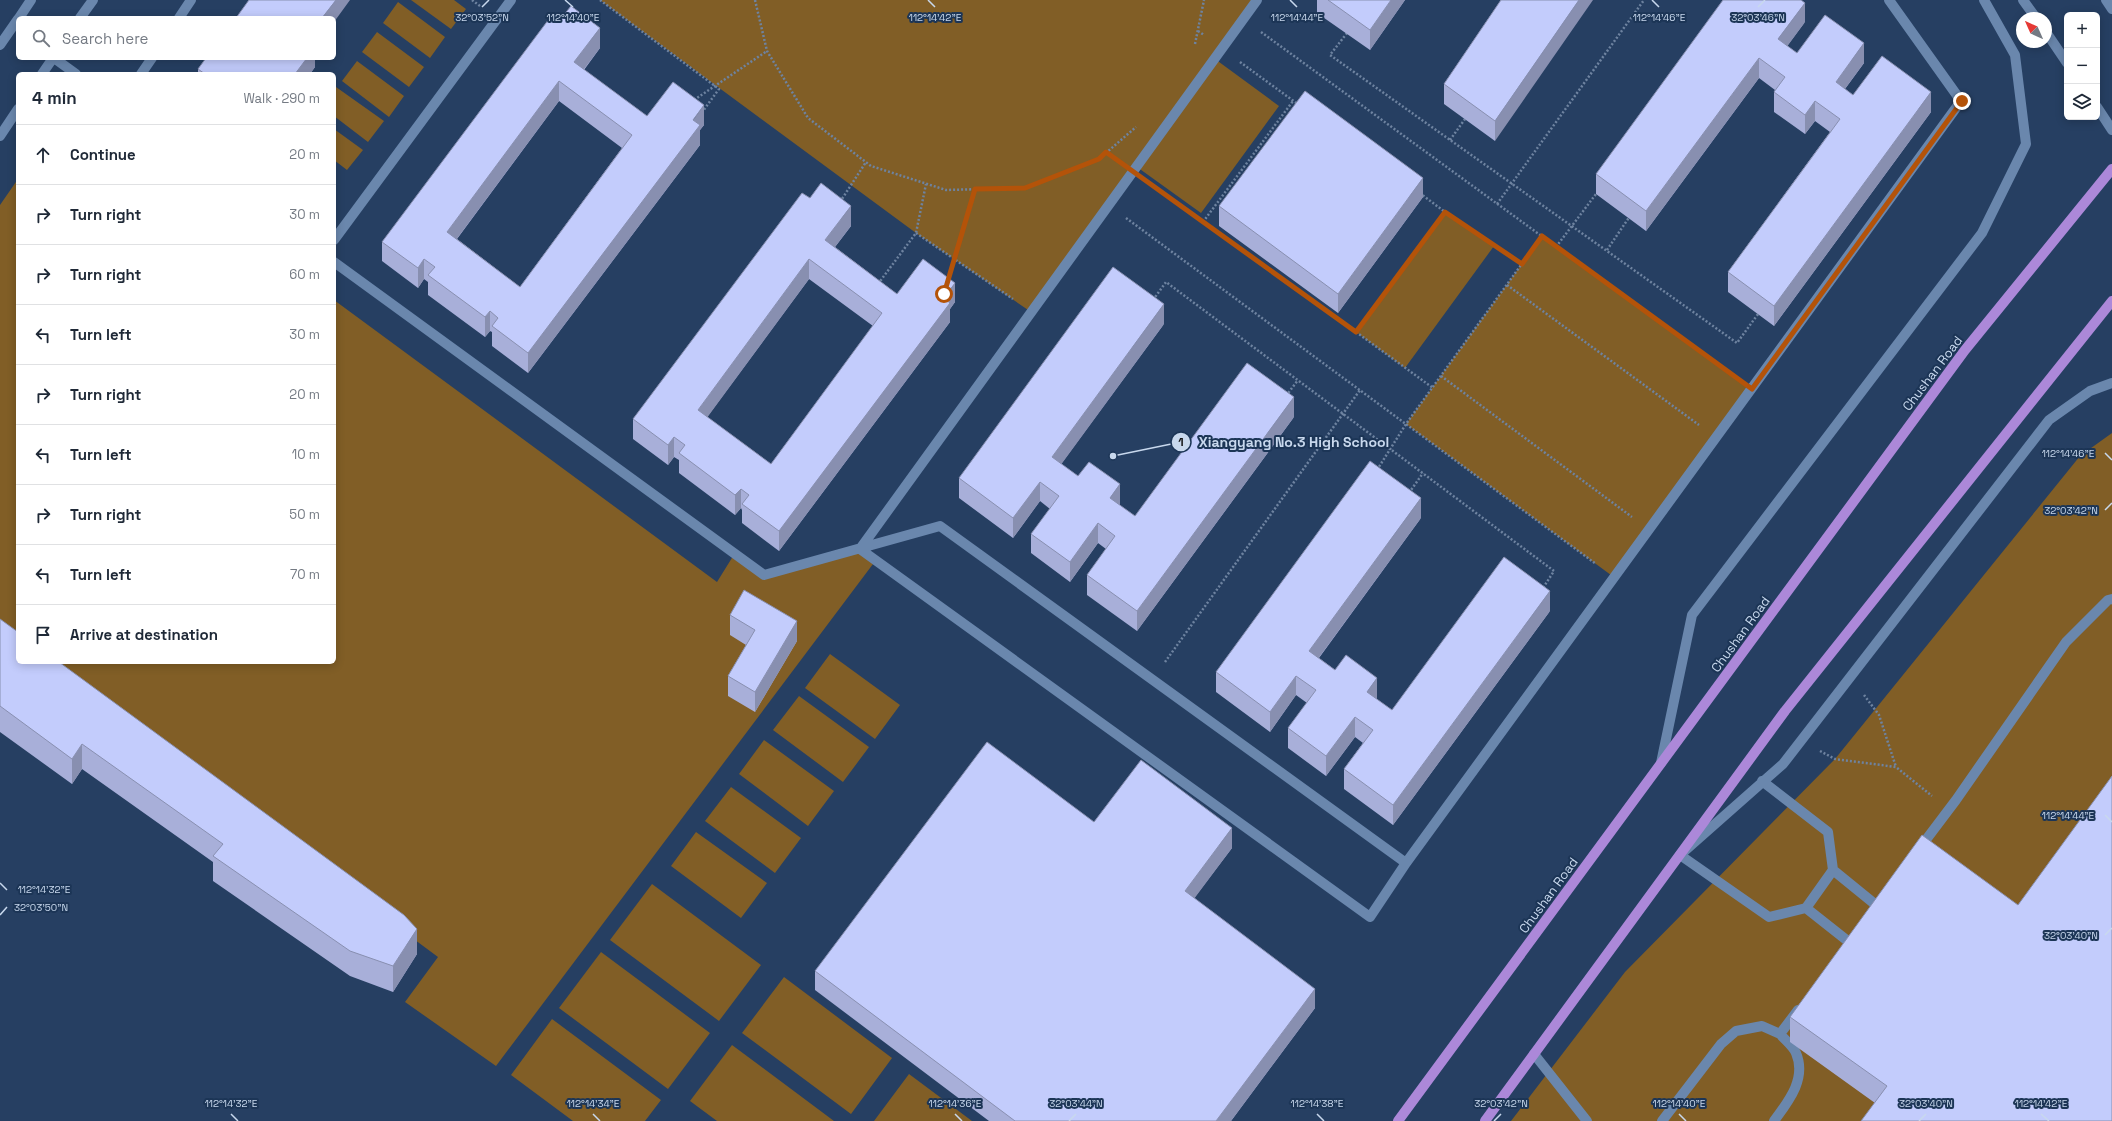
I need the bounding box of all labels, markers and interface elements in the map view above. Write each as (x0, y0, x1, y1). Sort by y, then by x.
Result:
text: 32°03'52"N (455, 11, 509, 24)
text: 112°14'40"E (547, 11, 600, 24)
text: 112°14'42"E (909, 11, 962, 24)
text: 112°14'44"E (1271, 11, 1324, 24)
text: 112°14'46"E (1633, 11, 1686, 24)
text: 32°03'46"N (1731, 11, 1785, 24)
north arrow (2016, 12, 2052, 48)
map controls (2064, 12, 2100, 120)
button: + (2064, 12, 2100, 48)
search box (16, 16, 336, 60)
icon: search (30, 27, 52, 49)
text: Search here (62, 29, 148, 48)
button: − (2064, 48, 2100, 84)
button: layers (2064, 84, 2100, 120)
text: 4 min (32, 87, 77, 109)
text: Walk · 290 m (243, 90, 320, 107)
route end (1953, 92, 1971, 110)
icon: ahead (32, 144, 54, 166)
text: Continue (70, 145, 136, 164)
text: 20 m (289, 146, 320, 163)
icon: right (32, 204, 54, 226)
text: Turn right (70, 205, 141, 224)
text: 30 m (289, 206, 320, 223)
icon: right (32, 264, 54, 286)
text: Turn right (70, 265, 141, 284)
text: 60 m (289, 266, 320, 283)
route start (935, 285, 953, 303)
icon: left (32, 324, 54, 346)
text: Turn left (70, 325, 132, 344)
text: 30 m (289, 326, 320, 343)
street label: Chushan Road (1899, 332, 1966, 414)
icon: right (32, 384, 54, 406)
text: Turn right (70, 385, 141, 404)
text: 20 m (289, 386, 320, 403)
callout: Xiangyang No.3 High School (1171, 429, 1397, 455)
text: Xiangyang No.3 High School (1199, 433, 1389, 451)
text: 1 (1178, 434, 1184, 450)
icon: left (32, 444, 54, 466)
text: Turn left (70, 445, 132, 464)
text: 10 m (292, 446, 320, 463)
text: 112°14'46"E (2042, 447, 2095, 460)
icon: right (32, 504, 54, 526)
text: 32°03'42"N (2044, 504, 2098, 517)
text: Turn right (70, 505, 141, 524)
text: 50 m (289, 506, 320, 523)
icon: left (32, 564, 54, 586)
text: Turn left (70, 565, 132, 584)
text: 70 m (290, 566, 320, 583)
street label: Chushan Road (1707, 593, 1774, 676)
icon: arrive (32, 624, 54, 646)
text: Arrive at destination (70, 625, 218, 644)
text: 112°14'44"E (2042, 809, 2095, 822)
street label: Chushan Road (1515, 854, 1582, 937)
text: 112°14'32"E (18, 883, 71, 896)
text: 32°03'50"N (14, 901, 68, 914)
text: 32°03'40"N (2044, 929, 2098, 942)
text: 112°14'32"E (205, 1097, 258, 1110)
text: 112°14'34"E (567, 1097, 620, 1110)
text: 112°14'36"E (929, 1097, 982, 1110)
text: 32°03'44"N (1049, 1097, 1103, 1110)
text: 112°14'38"E (1291, 1097, 1344, 1110)
text: 32°03'42"N (1474, 1097, 1528, 1110)
text: 112°14'40"E (1653, 1097, 1706, 1110)
text: 32°03'40"N (1899, 1097, 1953, 1110)
text: 112°14'42"E (2015, 1097, 2068, 1110)

